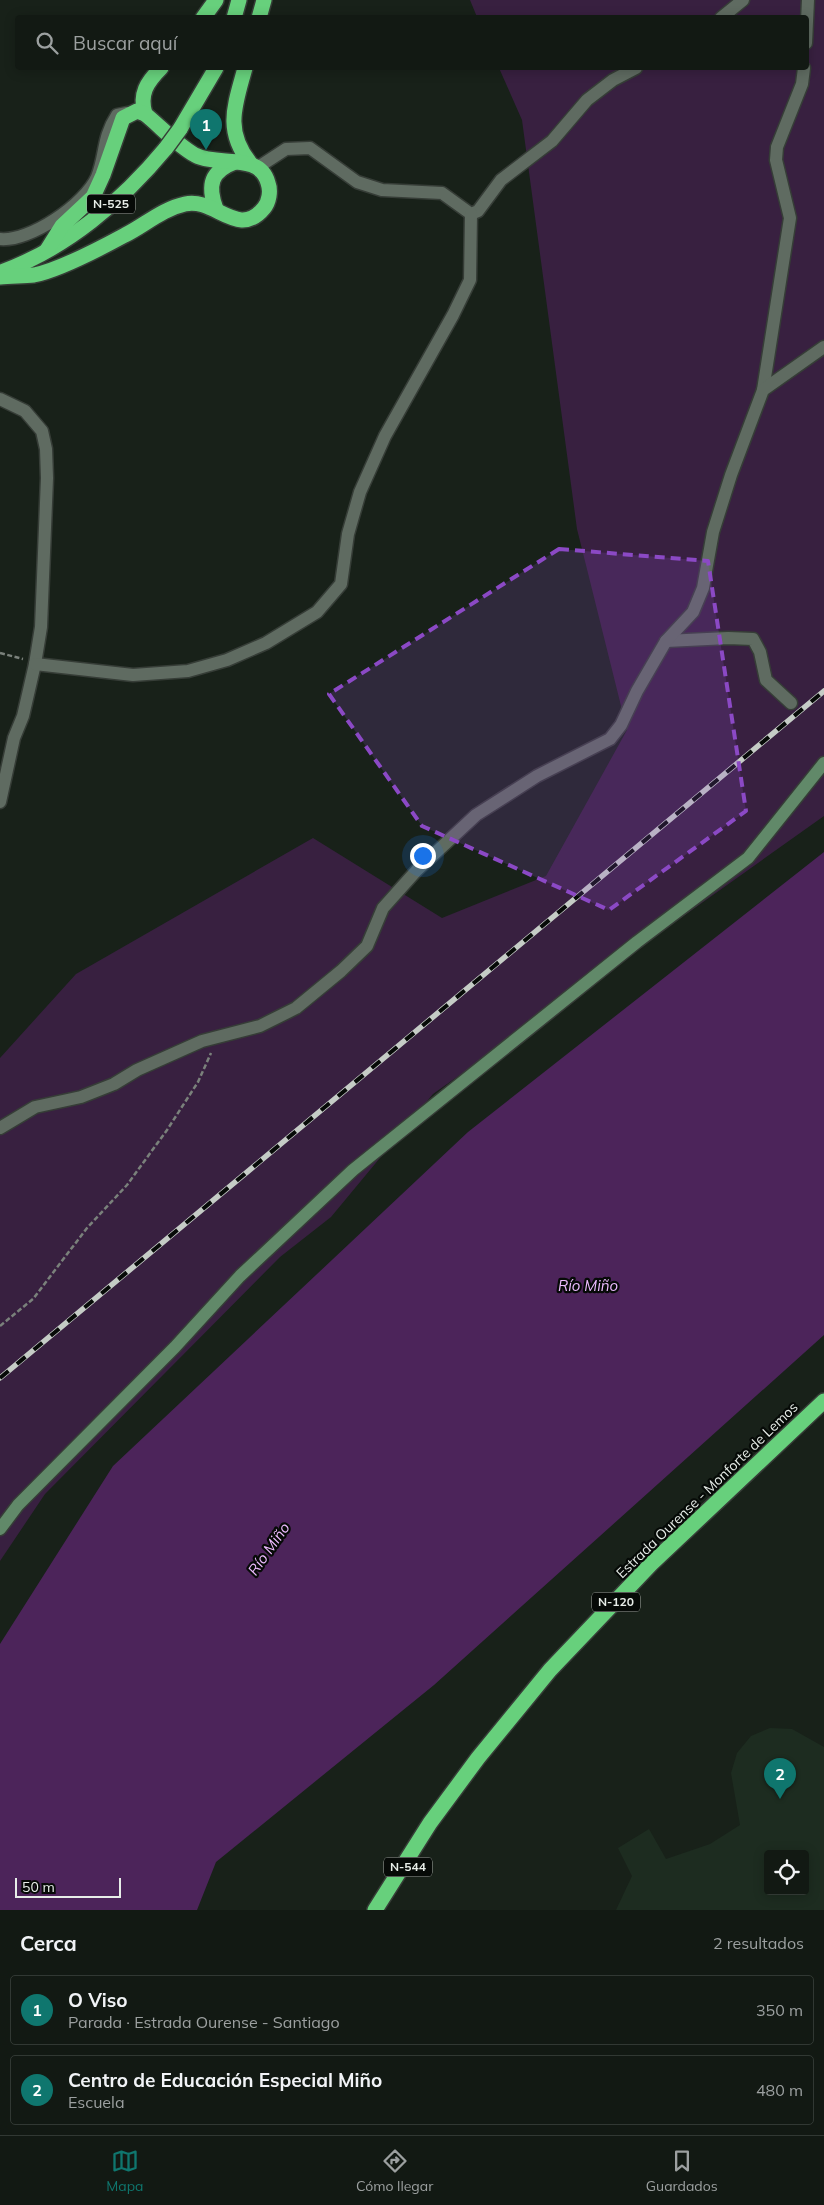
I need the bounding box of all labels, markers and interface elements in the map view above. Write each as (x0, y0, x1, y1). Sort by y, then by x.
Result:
search box (15, 15, 809, 70)
icon: search (33, 29, 61, 57)
text: Buscar aquí (73, 31, 177, 55)
pin: 1 (190, 109, 222, 150)
road number: N-525 (87, 194, 135, 213)
your location (410, 843, 436, 869)
water label: Río Miño (558, 1276, 619, 1295)
street label: Estrada Ourense - Monforte de Lemos (612, 1398, 802, 1582)
water label: Río Miño (244, 1518, 294, 1579)
road number: N-120 (592, 1592, 640, 1611)
pin: 2 (764, 1758, 796, 1799)
map controls (764, 1850, 809, 1895)
button: locate (764, 1850, 809, 1895)
road number: N-544 (384, 1858, 432, 1876)
scale bar (15, 1875, 121, 1898)
text: 50 m (22, 1878, 55, 1896)
text: Cerca (20, 1930, 77, 1956)
text: 2 resultados (713, 1933, 804, 1953)
text: O Viso (68, 1988, 128, 2012)
text: 1 (32, 2000, 42, 2020)
text: 350 m (756, 2000, 803, 2020)
text: Parada · Estrada Ourense - Santiago (68, 2012, 340, 2032)
text: Centro de Educación Especial Miño (68, 2068, 382, 2092)
text: 2 (32, 2080, 42, 2100)
text: 480 m (756, 2080, 803, 2100)
text: Escuela (68, 2092, 125, 2112)
tab: Mapa (106, 2147, 144, 2195)
tab: Cómo llegar (356, 2147, 433, 2195)
tab: Guardados (646, 2147, 718, 2195)

